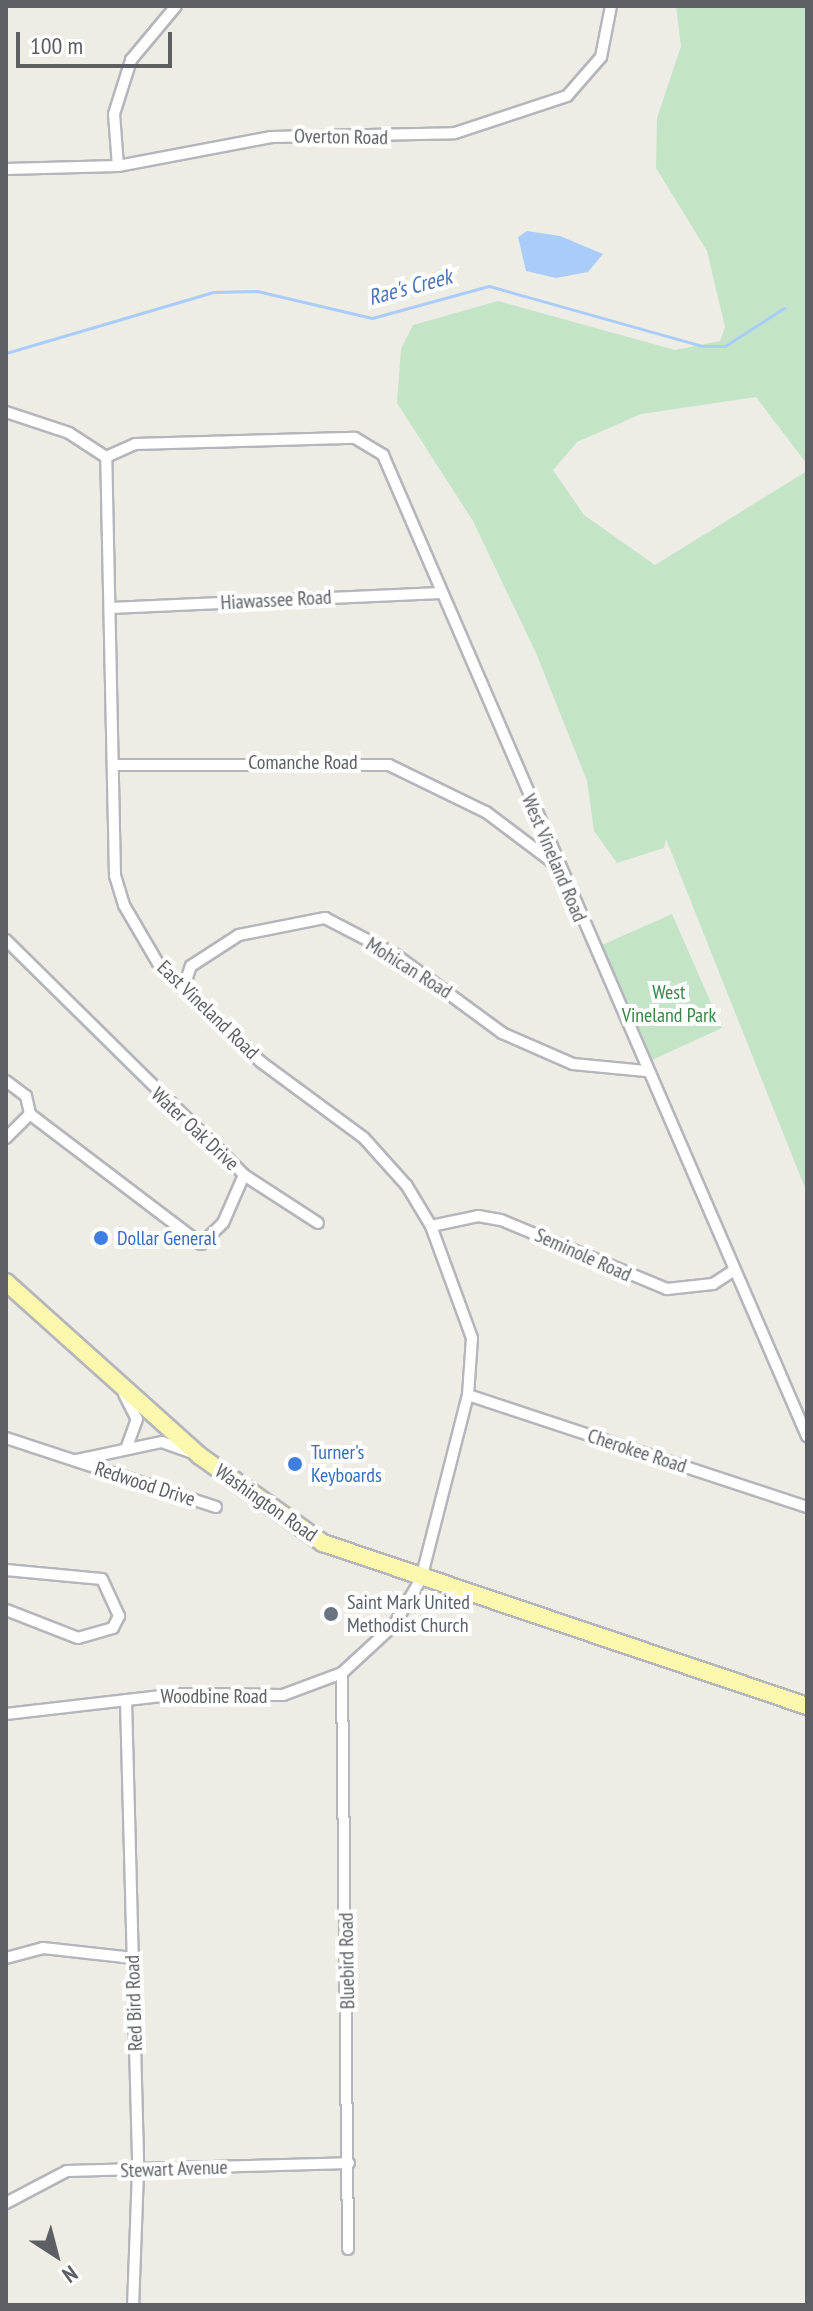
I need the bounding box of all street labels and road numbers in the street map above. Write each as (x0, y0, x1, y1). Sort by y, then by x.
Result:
street label: Overton Road (294, 124, 388, 150)
street label: Hiawassee Road (220, 585, 332, 615)
street label: Comanche Road (248, 750, 358, 774)
street label: West Vineland Road (516, 790, 592, 926)
street label: Mohican Road (362, 932, 456, 1004)
street label: East Vineland Road (152, 955, 264, 1065)
street label: Water Oak Drive (146, 1082, 244, 1176)
street label: Seminole Road (531, 1223, 635, 1287)
street label: Cherokee Road (584, 1424, 690, 1478)
street label: Redwood Drive (92, 1457, 198, 1511)
street label: Washington Road (210, 1459, 322, 1547)
street label: Woodbine Road (160, 1684, 268, 1708)
street label: Bluebird Road (334, 1913, 360, 2009)
street label: Red Bird Road (120, 1954, 148, 2052)
street label: Stewart Avenue (120, 2155, 228, 2183)

